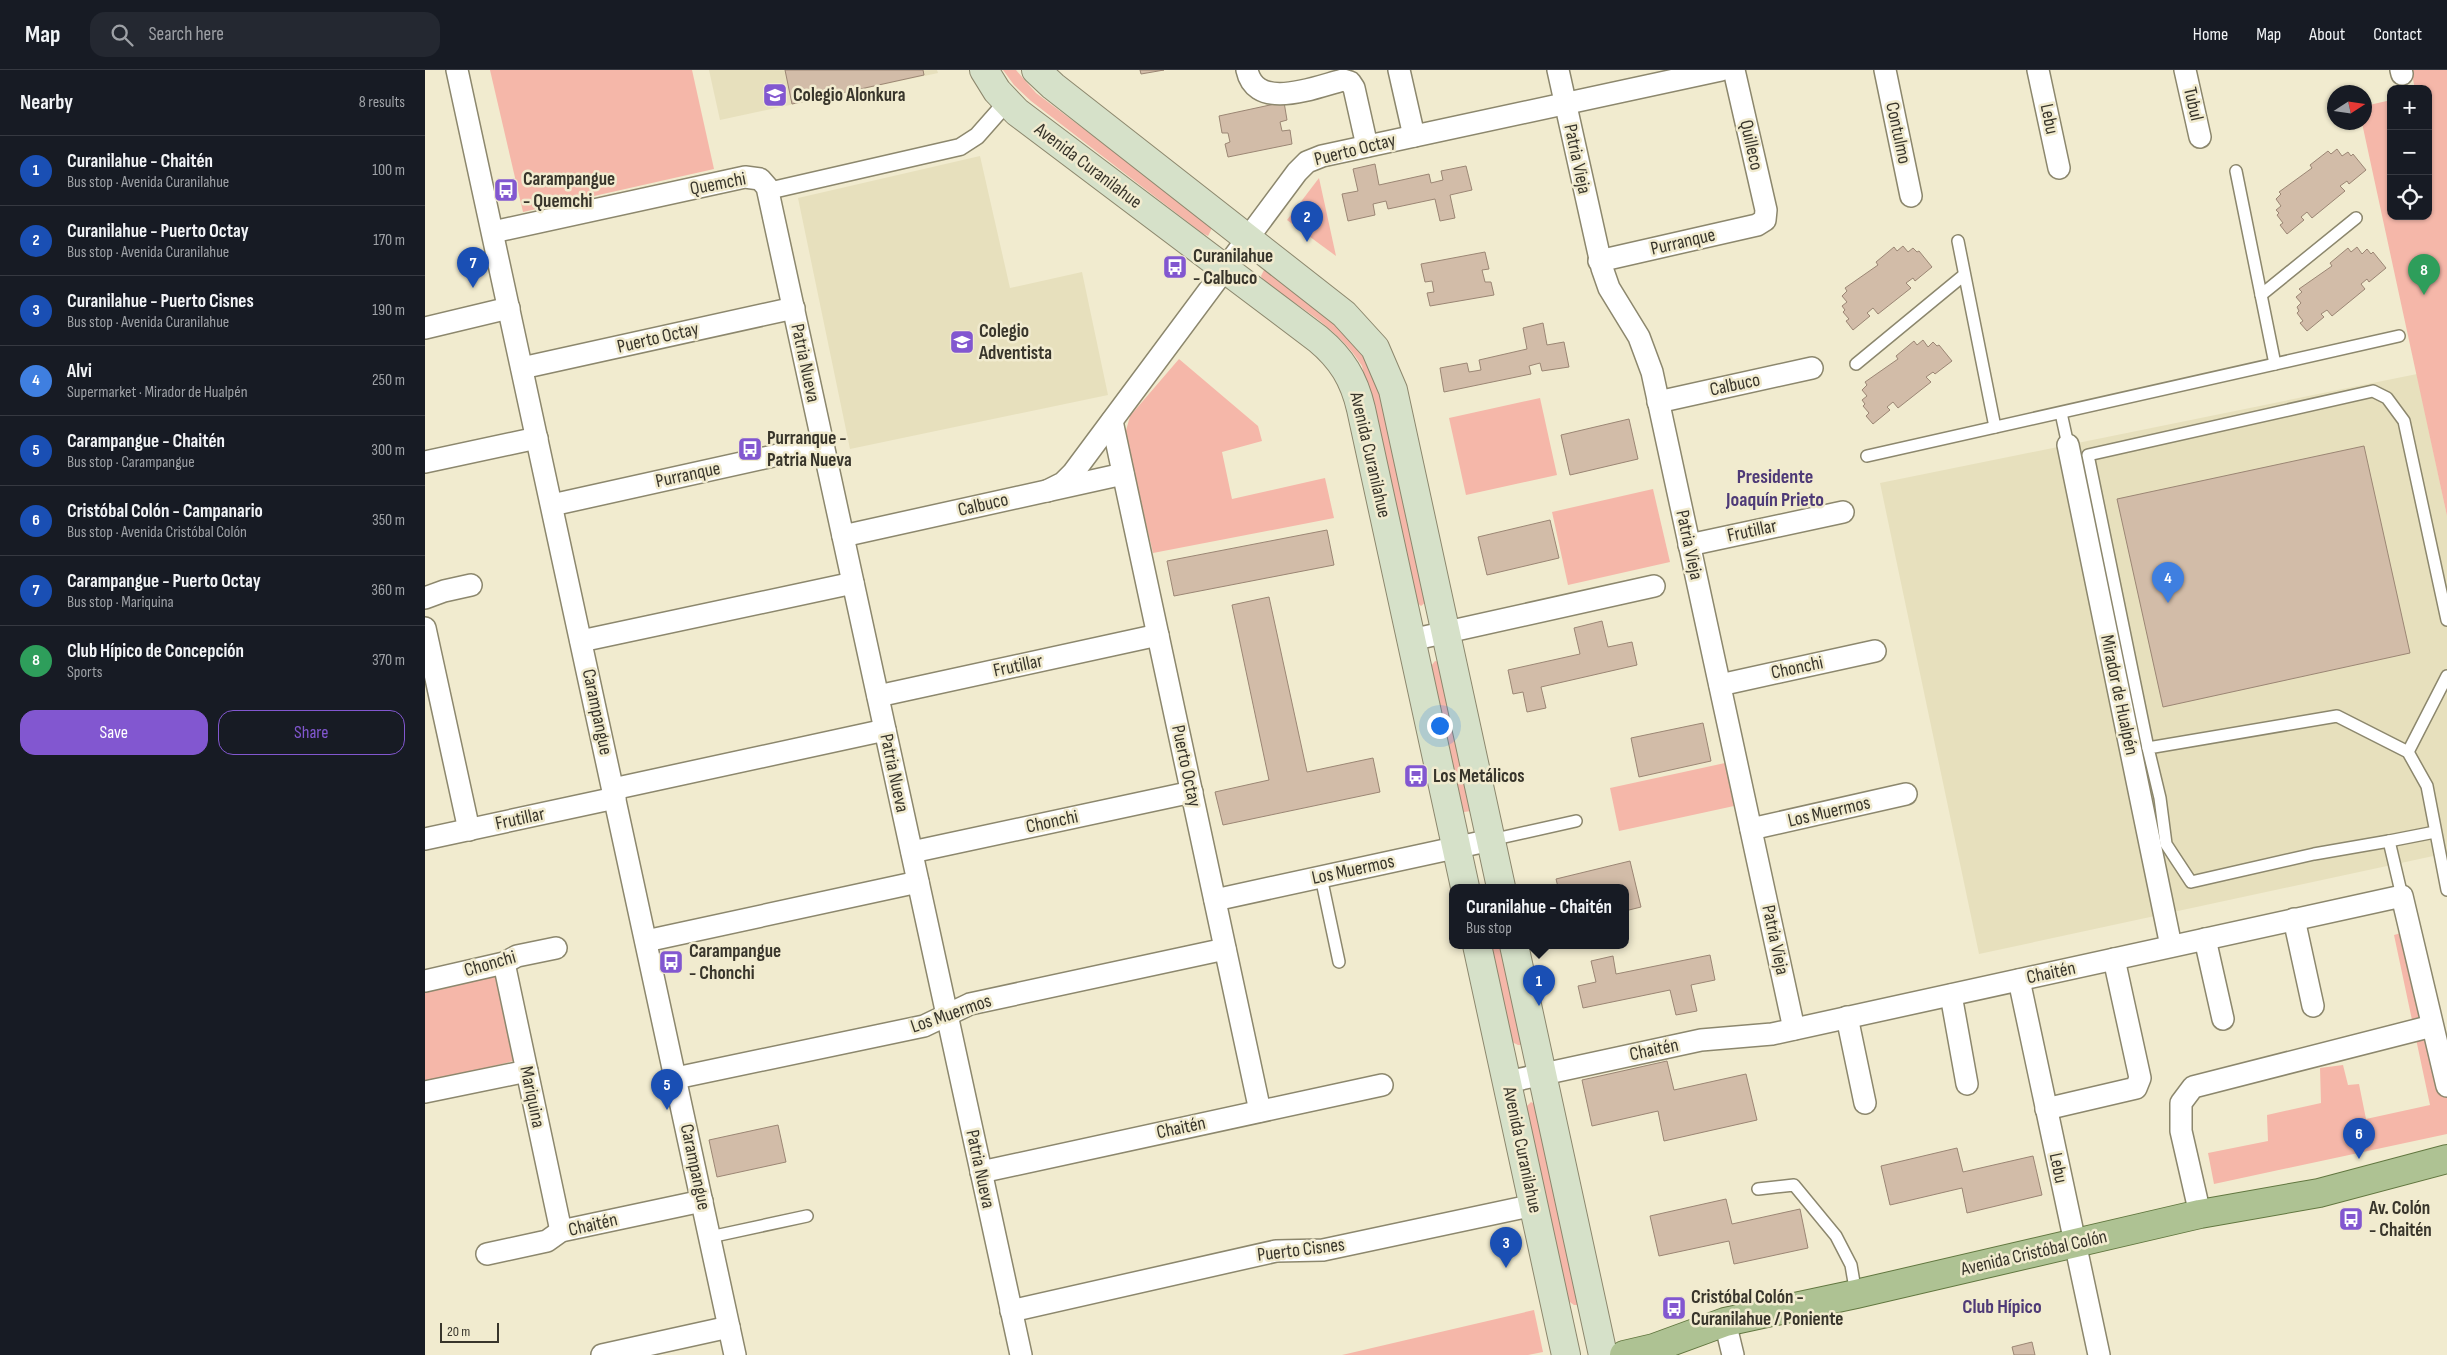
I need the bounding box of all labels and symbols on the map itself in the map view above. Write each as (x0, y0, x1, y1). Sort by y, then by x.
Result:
school or university icon: Colegio Alonkura (762, 82, 788, 108)
place label: Colegio Alonkura (793, 84, 905, 107)
street label: Tubul (2178, 85, 2208, 123)
north arrow (2327, 85, 2372, 130)
street label: Contulmo (1880, 100, 1916, 166)
street label: Lebu (2035, 102, 2063, 136)
street label: Avenida Curanilahue (1029, 118, 1146, 214)
street label: Quilleco (1734, 118, 1768, 172)
street label: Patria Vieja (1558, 122, 1596, 196)
street label: Puerto Octay (1312, 129, 1399, 171)
street label: Quemchi (688, 167, 748, 201)
place label: Carampangue - Quemchi (523, 168, 615, 213)
bus stop icon: Carampangue - Quemchi (493, 177, 519, 203)
pin: 2 (1291, 201, 1323, 242)
street label: Purranque (1649, 223, 1717, 261)
place label: Curanilahue - Calbuco (1193, 245, 1273, 290)
pin: 7 (457, 247, 489, 288)
bus stop icon: Curanilahue - Calbuco (1162, 254, 1188, 280)
pin: 8 (2408, 254, 2440, 295)
street label: Puerto Octay (615, 317, 702, 359)
place label: Colegio Adventista (978, 320, 1052, 365)
street label: Patria Nueva (785, 322, 825, 404)
school or university icon: Colegio Adventista (949, 329, 975, 355)
street label: Calbuco (1708, 368, 1762, 402)
street label: Avenida Curanilahue (1344, 389, 1396, 520)
place label: Purranque - Patria Nueva (767, 427, 852, 472)
bus stop icon: Purranque - Patria Nueva (737, 436, 763, 462)
street label: Purranque (654, 457, 722, 493)
district label: Presidente Joaquín Prieto (1725, 465, 1824, 512)
street label: Calbuco (956, 488, 1010, 522)
street label: Patria Vieja (1670, 508, 1708, 582)
street label: Frutillar (1725, 514, 1779, 547)
pin: 4 (2152, 562, 2184, 603)
street label: Mirador de Hualpén (2095, 633, 2143, 757)
street label: Frutillar (991, 649, 1045, 682)
street label: Chonchi (1769, 651, 1825, 685)
street label: Carampangue (577, 667, 617, 757)
your location (1427, 713, 1453, 739)
street label: Puerto Octay (1166, 723, 1206, 810)
street label: Patria Nueva (874, 732, 914, 814)
bus stop icon: Los Metálicos (1403, 763, 1429, 789)
place label: Los Metálicos (1433, 765, 1525, 788)
street label: Los Muermos (1786, 791, 1873, 833)
street label: Frutillar (493, 802, 547, 835)
street label: Chonchi (1024, 805, 1080, 839)
street label: Los Muermos (1310, 850, 1397, 890)
street label: Patria Vieja (1756, 903, 1794, 977)
place label: Carampangue - Chonchi (689, 940, 781, 985)
street label: Chonchi (462, 946, 518, 982)
bus stop icon: Carampangue - Chonchi (658, 949, 684, 975)
street label: Chaitén (2024, 957, 2078, 989)
pin: 1 (1523, 965, 1555, 1006)
street label: Los Muermos (908, 989, 995, 1039)
street label: Chaitén (1627, 1034, 1681, 1066)
street label: Mariquina (514, 1064, 550, 1130)
pin: 5 (651, 1069, 683, 1110)
street label: Avenida Curanilahue (1497, 1084, 1547, 1215)
street label: Chaitén (1154, 1112, 1208, 1144)
pin: 6 (2343, 1118, 2375, 1159)
street label: Carampangue (675, 1122, 715, 1212)
street label: Patria Nueva (960, 1128, 1000, 1210)
street label: Lebu (2044, 1151, 2072, 1185)
place label: Av. Colón - Chaitén (2368, 1197, 2432, 1242)
bus stop icon: Av. Colón - Chaitén (2338, 1206, 2364, 1232)
street label: Chaitén (566, 1208, 620, 1242)
street label: Avenida Cristóbal Colón (1958, 1225, 2109, 1281)
pin: 3 (1490, 1227, 1522, 1268)
street label: Puerto Cisnes (1256, 1233, 1346, 1267)
place label: Cristóbal Colón - Curanilahue / Poniente (1691, 1286, 1843, 1331)
bus stop icon: Cristóbal Colón - Curanilahue / Poniente (1661, 1295, 1687, 1321)
district label: Club Hípico (1962, 1295, 2042, 1319)
scale bar (440, 1320, 499, 1343)

